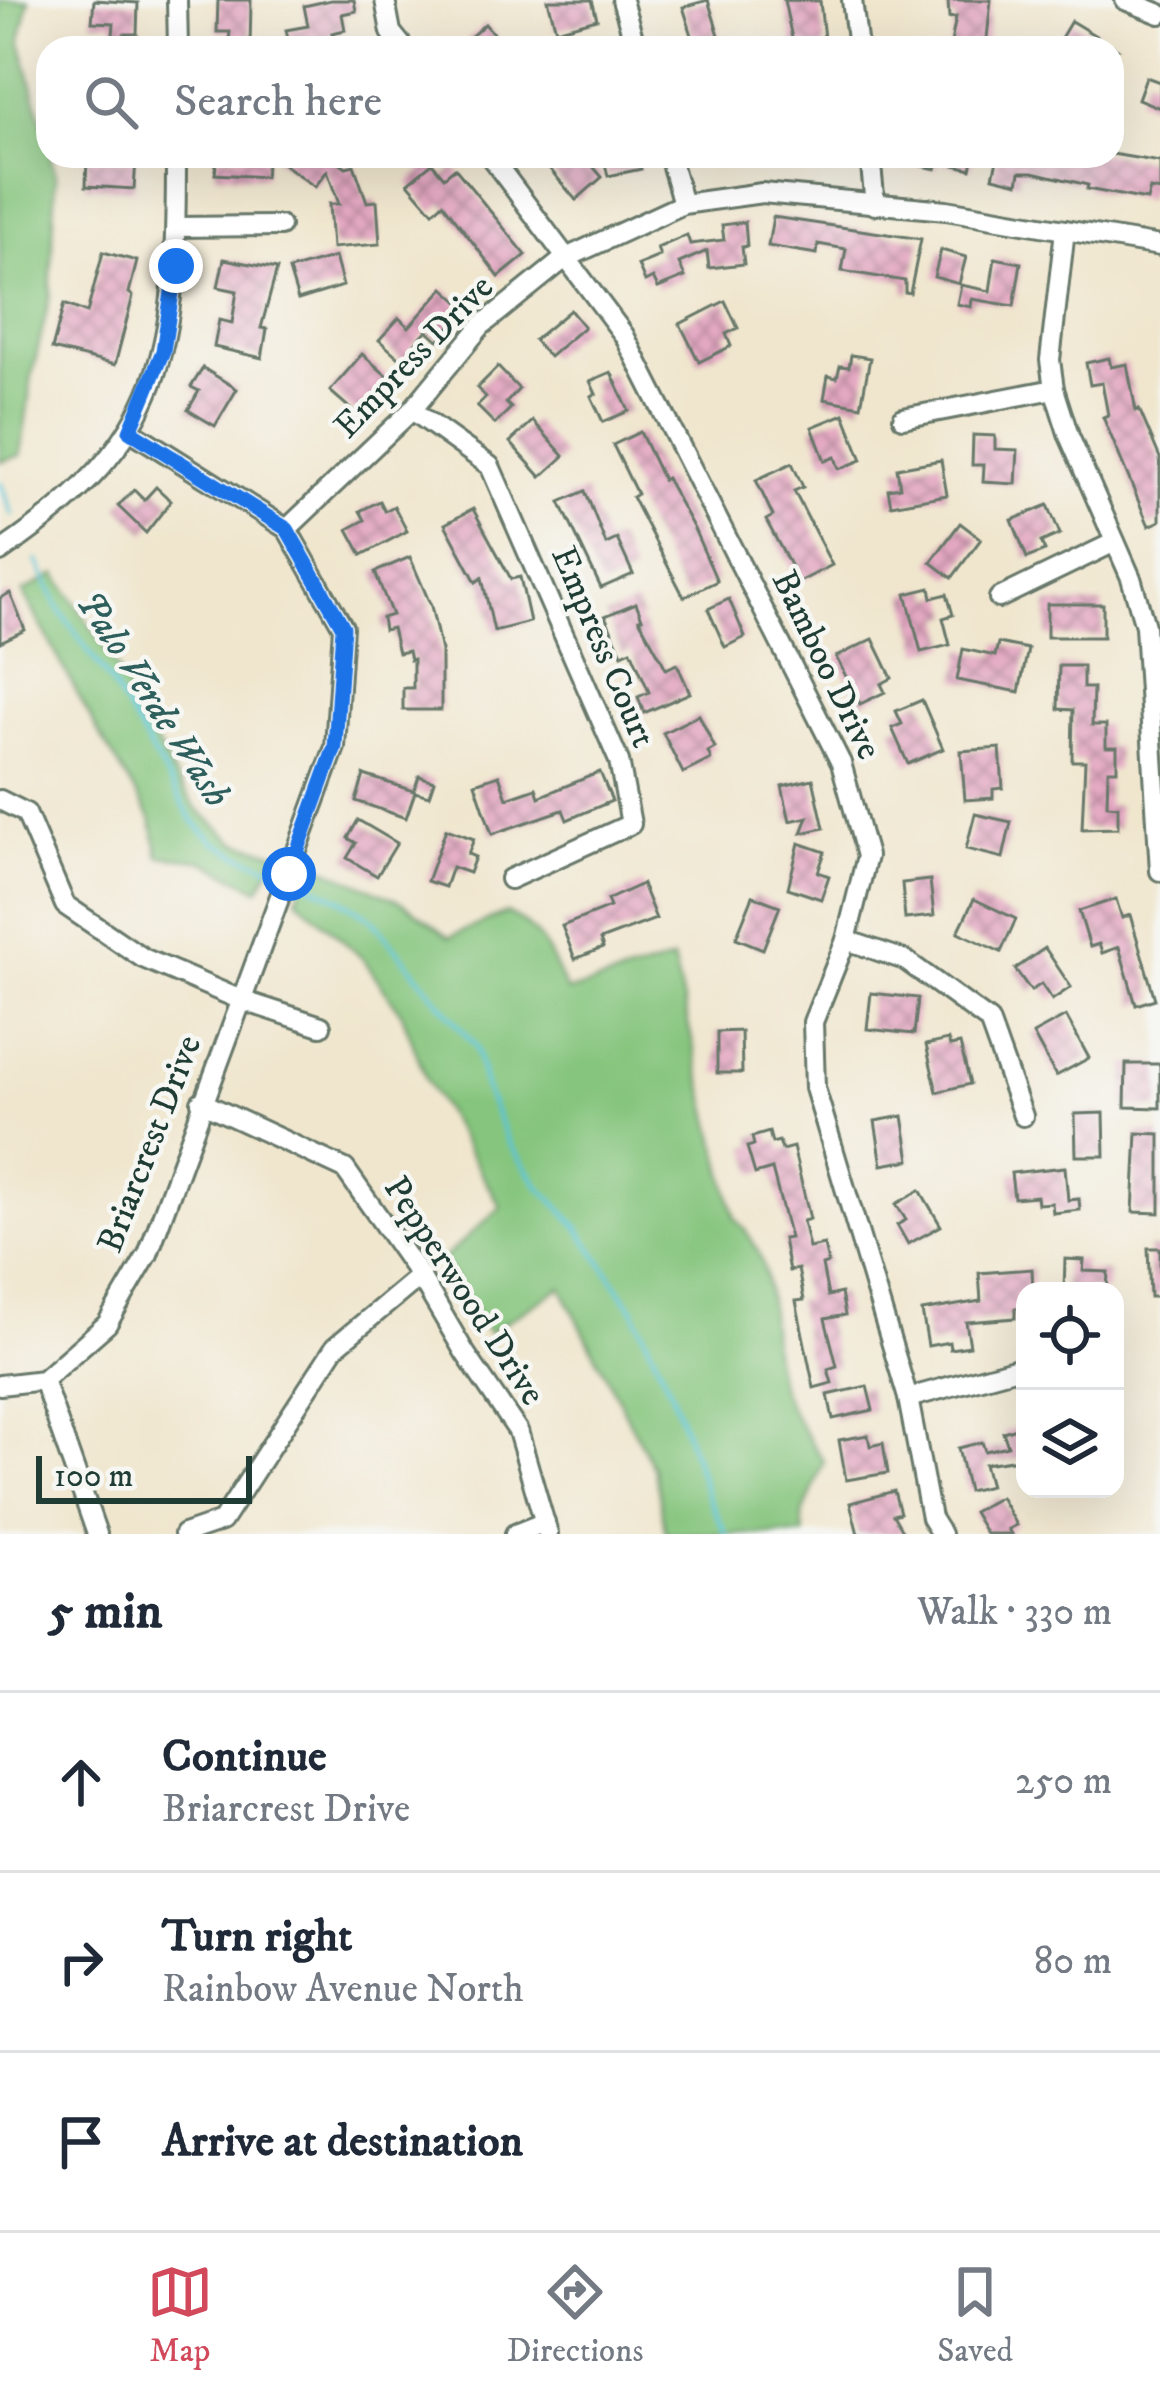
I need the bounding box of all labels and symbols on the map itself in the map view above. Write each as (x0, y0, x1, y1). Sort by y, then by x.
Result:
route end (149, 239, 203, 293)
street label: Empress Drive (325, 266, 503, 448)
street label: Empress Court (540, 540, 666, 754)
street label: Bamboo Drive (761, 563, 891, 767)
water label: Palo Verde Wash (65, 581, 241, 817)
route start (262, 847, 316, 901)
street label: Briarcrest Drive (88, 1029, 212, 1259)
street label: Pepperwood Drive (373, 1168, 555, 1414)
scale bar (36, 1450, 252, 1503)

